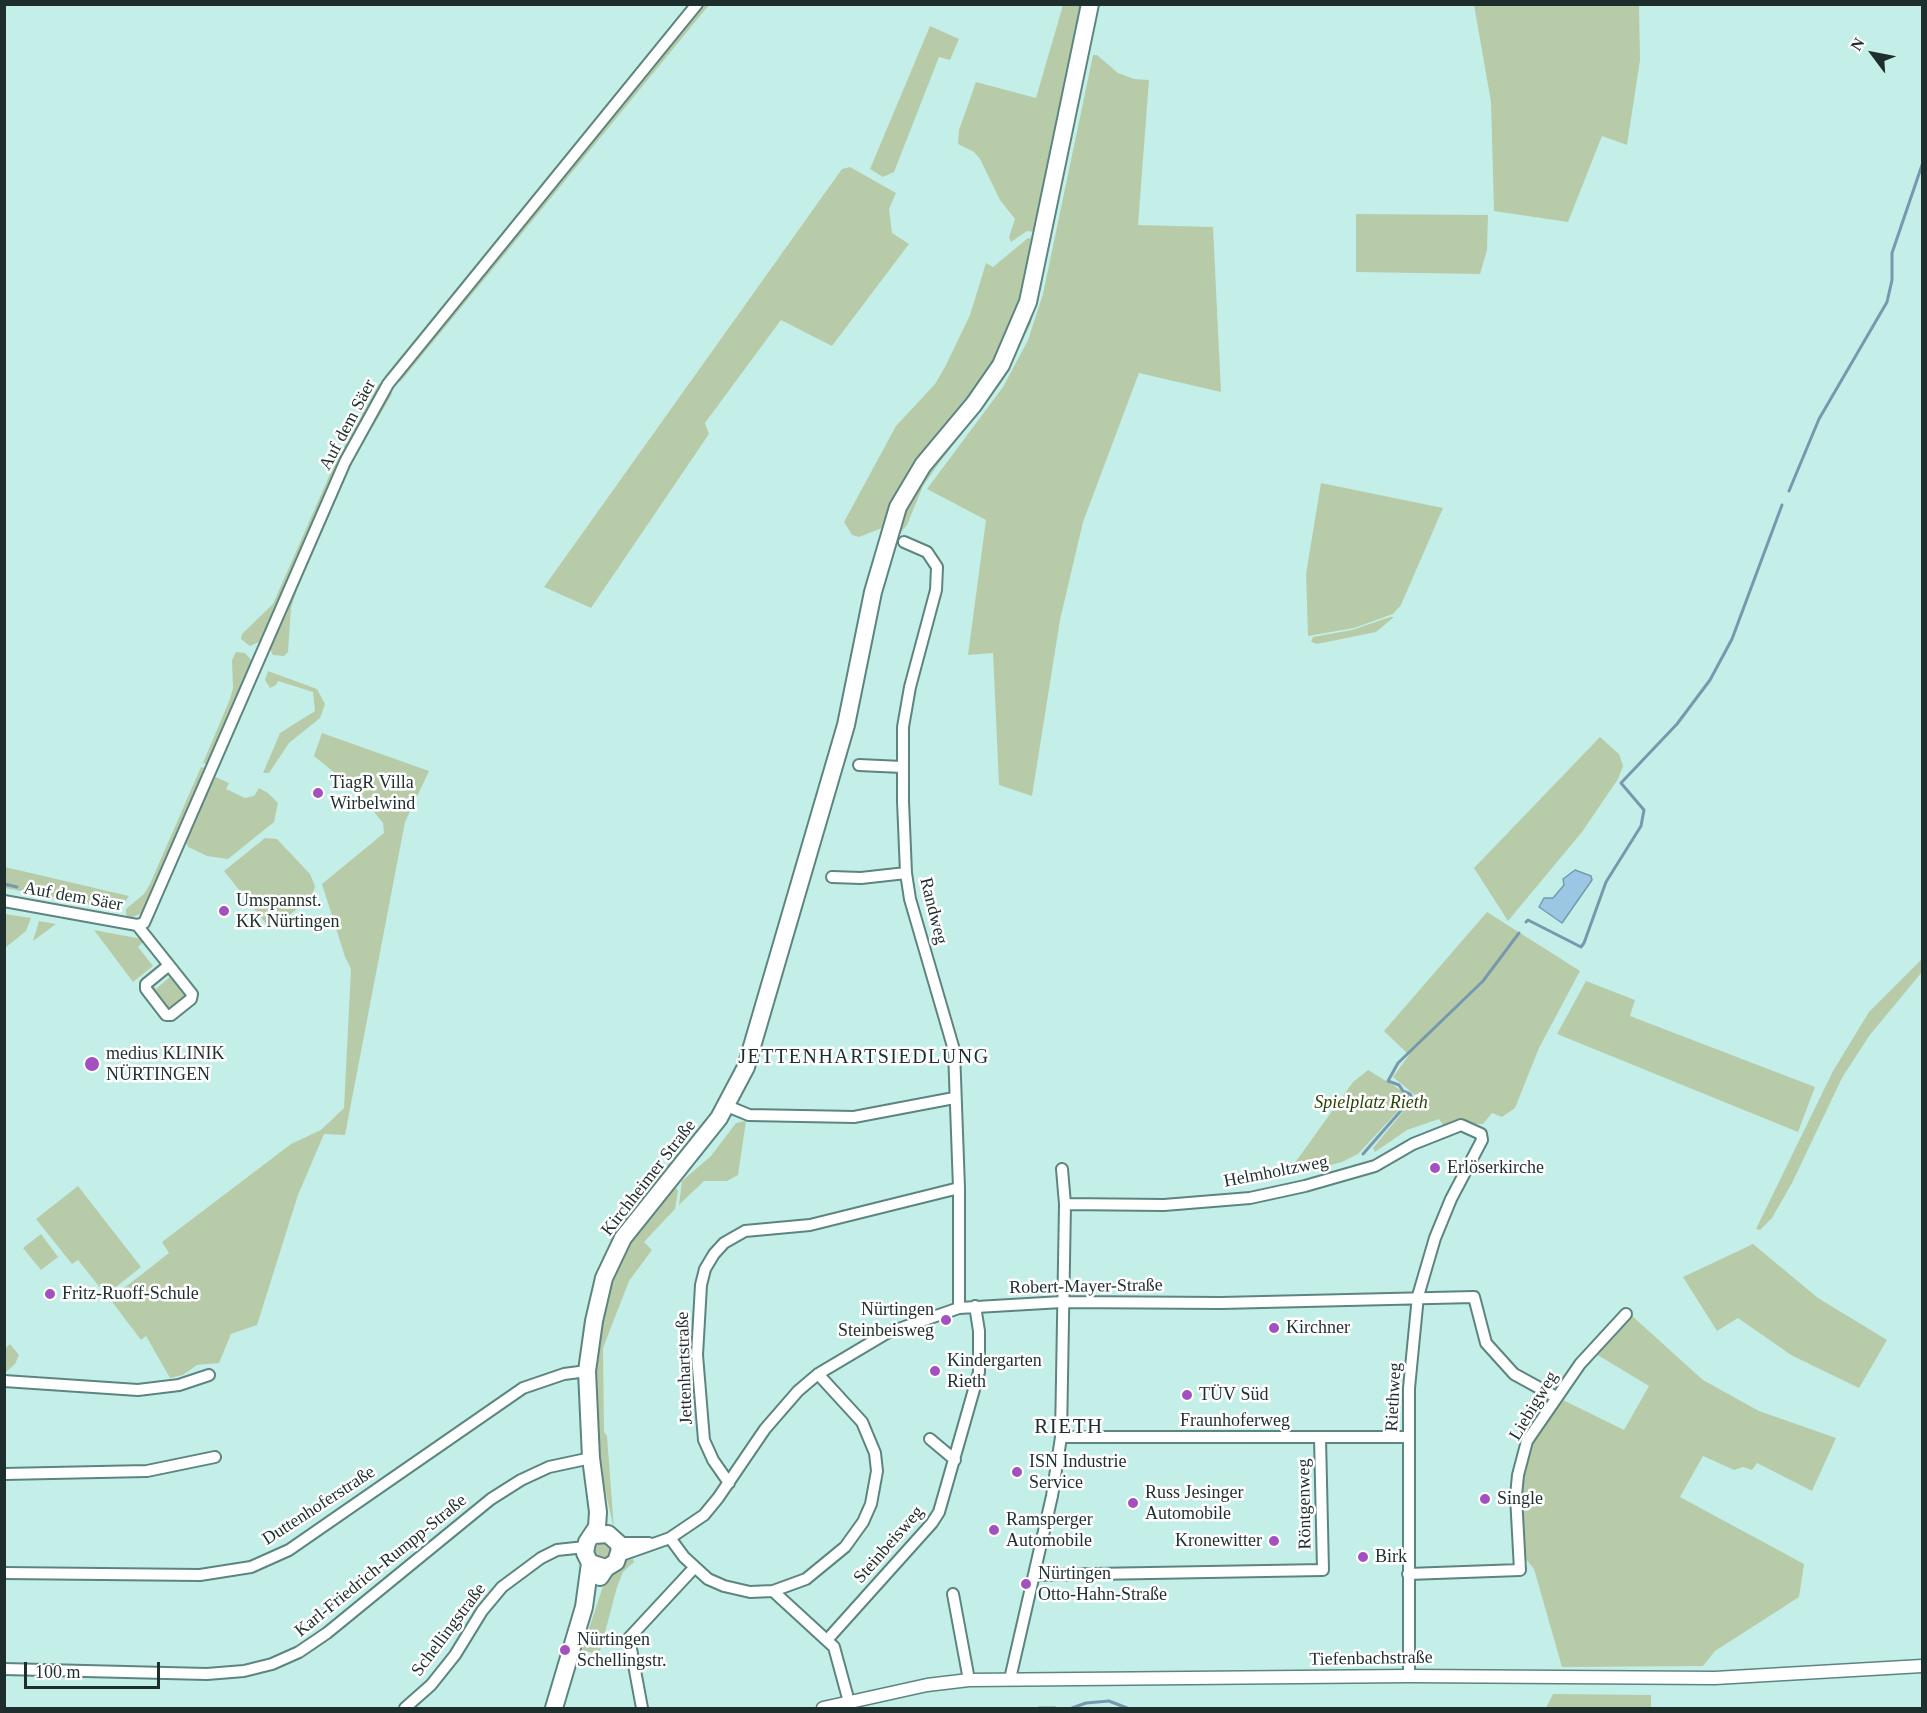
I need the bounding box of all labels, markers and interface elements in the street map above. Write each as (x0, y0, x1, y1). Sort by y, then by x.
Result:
north arrow (1843, 24, 1903, 84)
text: N (1847, 35, 1868, 54)
street label: Auf dem Säer (315, 376, 381, 474)
place label: TiagR Villa Wirbelwind (330, 772, 415, 814)
marker: TiagR Villa Wirbelwind (311, 786, 325, 800)
street label: Randweg (914, 875, 952, 947)
street label: Auf dem Säer (22, 878, 124, 916)
place label: Umspannst. KK Nürtingen (236, 890, 339, 932)
marker: Umspannst. KK Nürtingen (217, 904, 231, 918)
place label: medius KLINIK NÜRTINGEN (106, 1043, 224, 1086)
district label: JETTENHARTSIEDLUNG (738, 1046, 990, 1070)
marker: medius KLINIK NÜRTINGEN (83, 1055, 101, 1073)
park label: Spielplatz Rieth (1314, 1092, 1428, 1114)
street label: Kirchheimer Straße (597, 1116, 701, 1240)
street label: Helmholtzweg (1222, 1151, 1330, 1193)
place label: Erlöserkirche (1447, 1157, 1544, 1179)
marker: Erlöserkirche (1428, 1161, 1442, 1175)
street label: Robert-Mayer-Straße (1009, 1275, 1163, 1299)
place label: Fritz-Ruoff-Schule (62, 1283, 199, 1305)
marker: Fritz-Ruoff-Schule (43, 1287, 57, 1301)
place label: Nürtingen Steinbeisweg (838, 1299, 934, 1342)
street label: Jettenhartstraße (672, 1311, 698, 1425)
marker: Nürtingen Steinbeisweg (939, 1313, 953, 1327)
place label: Kirchner (1286, 1317, 1350, 1339)
marker: Kirchner (1267, 1321, 1281, 1335)
place label: Kindergarten Rieth (947, 1350, 1042, 1392)
street label: Riethweg (1381, 1362, 1407, 1432)
marker: Kindergarten Rieth (928, 1364, 942, 1378)
street label: Liebigweg (1505, 1367, 1563, 1445)
place label: TÜV Süd (1199, 1384, 1269, 1406)
marker: TÜV Süd (1180, 1388, 1194, 1402)
street label: Fraunhoferweg (1180, 1410, 1290, 1432)
district label: RIETH (1034, 1414, 1104, 1440)
place label: ISN Industrie Service (1029, 1451, 1126, 1494)
street label: Röntgenweg (1293, 1458, 1317, 1550)
street label: Duttenhoferstraße (259, 1462, 379, 1550)
marker: ISN Industrie Service (1010, 1465, 1024, 1479)
place label: Russ Jesinger Automobile (1145, 1482, 1243, 1524)
place label: Single (1497, 1488, 1543, 1510)
street label: Karl-Friedrich-Rumpp-Straße (291, 1490, 471, 1642)
marker: Single (1478, 1492, 1492, 1506)
marker: Russ Jesinger Automobile (1126, 1496, 1140, 1510)
street label: Steinbeisweg (849, 1502, 929, 1588)
place label: Ramsperger Automobile (1006, 1509, 1093, 1552)
marker: Ramsperger Automobile (987, 1523, 1001, 1537)
place label: Kronewitter (1175, 1530, 1262, 1552)
marker: Kronewitter (1267, 1534, 1281, 1548)
place label: Birk (1375, 1546, 1407, 1568)
marker: Birk (1356, 1550, 1370, 1564)
place label: Nürtingen Otto-Hahn-Straße (1038, 1563, 1167, 1606)
marker: Nürtingen Otto-Hahn-Straße (1019, 1577, 1033, 1591)
street label: Schellingstraße (407, 1579, 491, 1681)
place label: Nürtingen Schellingstr. (577, 1629, 666, 1672)
marker: Nürtingen Schellingstr. (558, 1643, 572, 1657)
street label: Tiefenbachstraße (1309, 1647, 1433, 1671)
scale bar (27, 1650, 164, 1688)
text: 100 m (35, 1662, 81, 1682)

